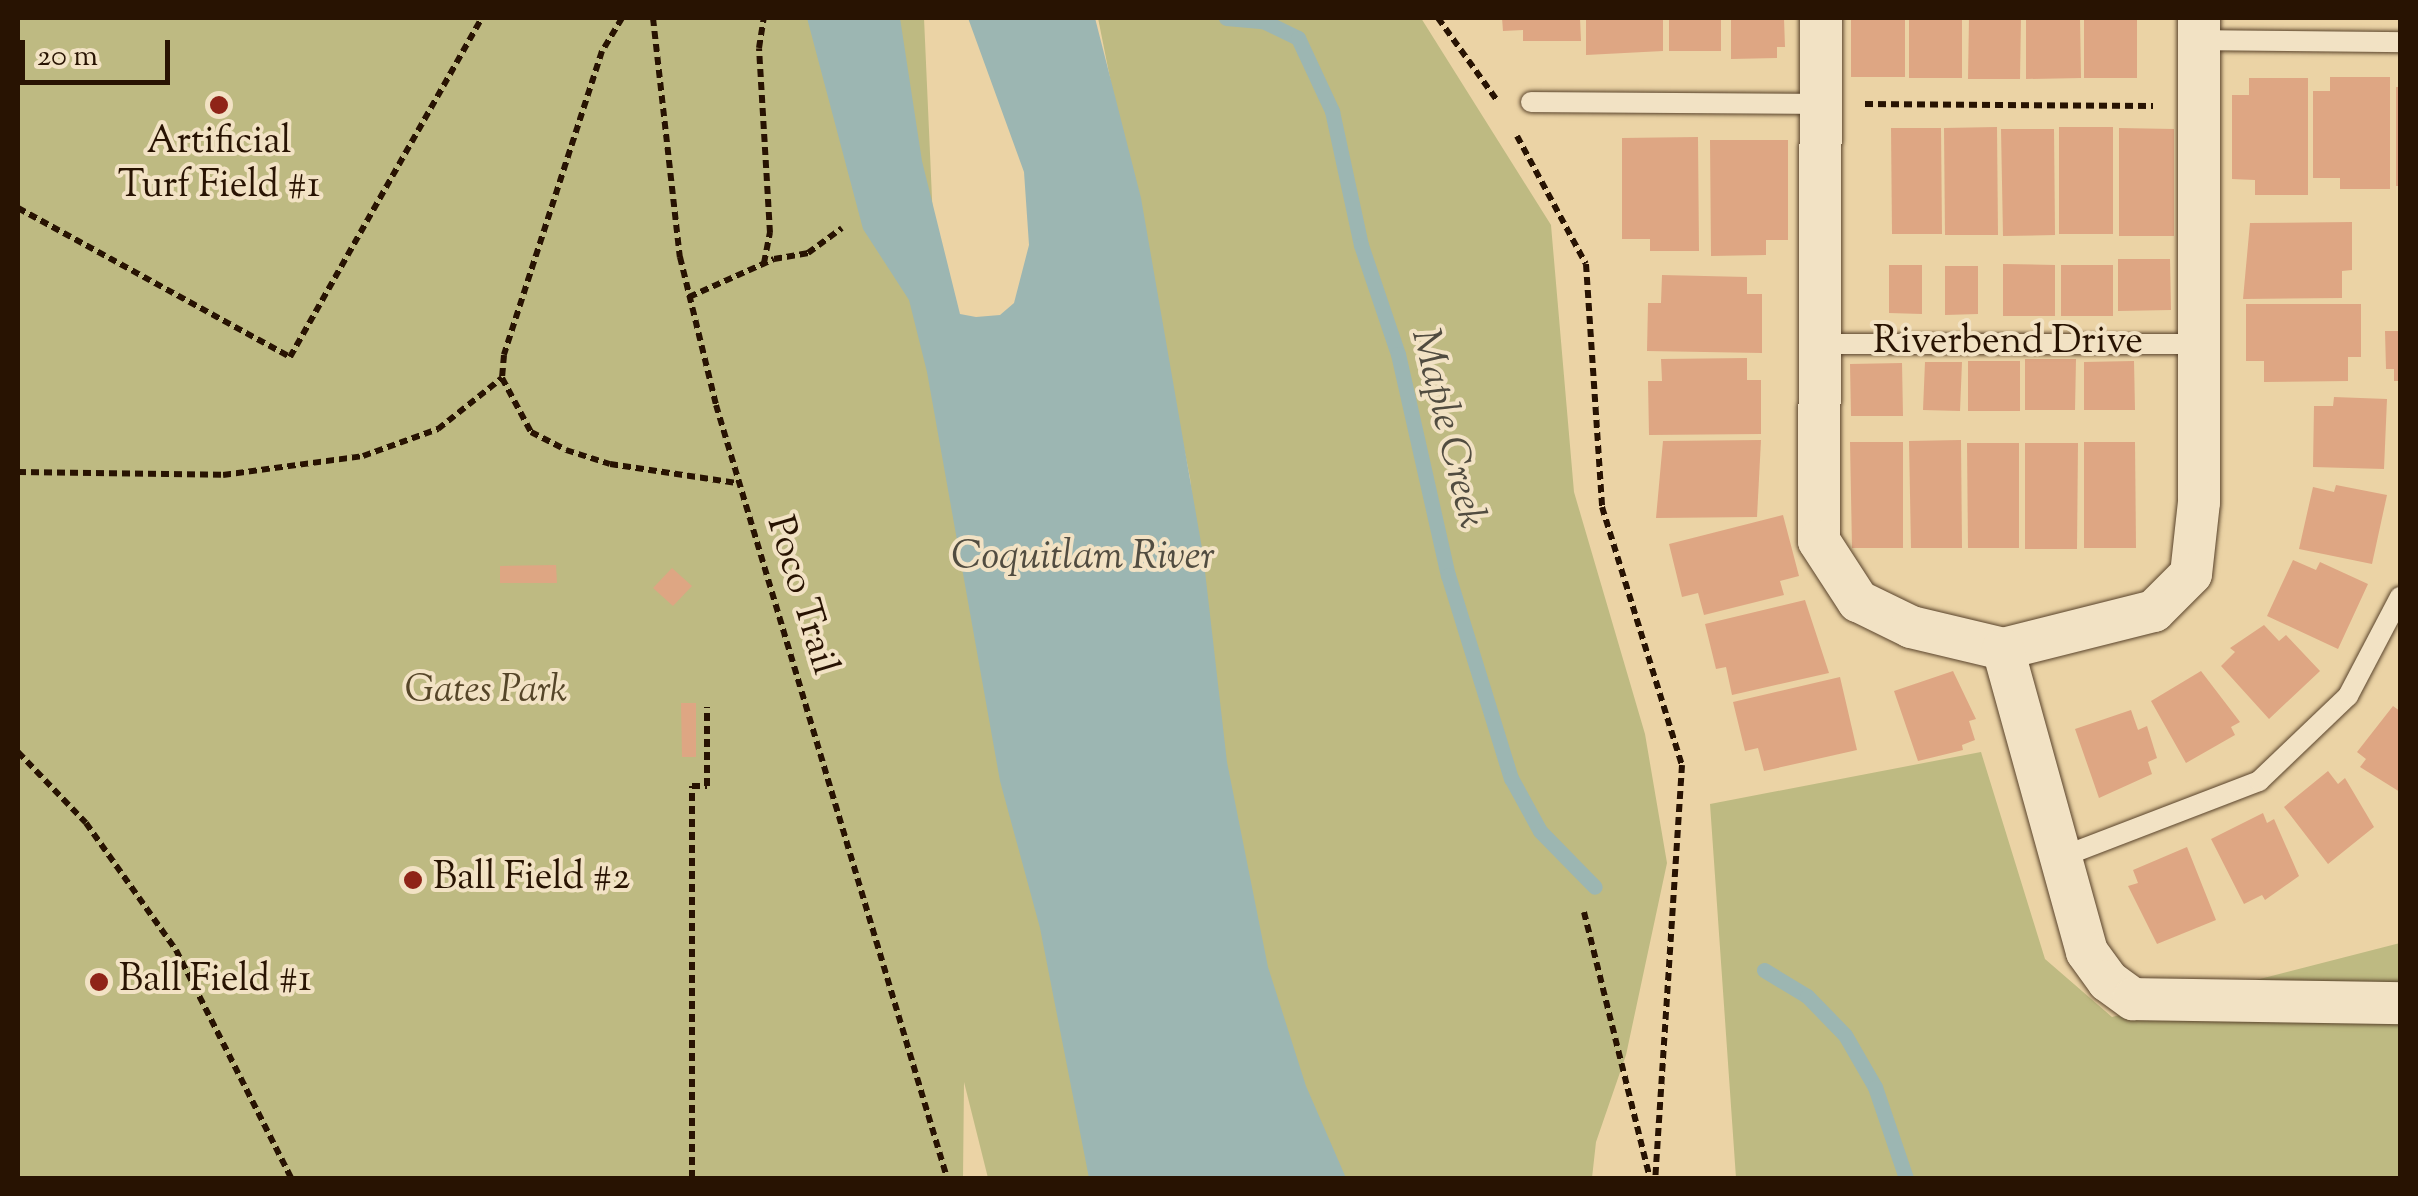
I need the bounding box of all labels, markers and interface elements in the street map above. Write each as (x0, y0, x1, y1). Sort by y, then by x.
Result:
scale bar (25, 20, 175, 82)
text: 20 m (37, 36, 98, 79)
marker: Artificial Turf Field #1 (208, 94, 230, 116)
place label: Artificial Turf Field #1 (118, 121, 320, 210)
street label: Riverbend Drive (1873, 321, 2143, 367)
water label: Maple Creek (1398, 324, 1494, 534)
street label: Poco Trail (754, 511, 846, 681)
water label: Coquitlam River (951, 535, 1215, 583)
park label: Gates Park (405, 670, 567, 716)
place label: Ball Field #2 (433, 857, 630, 903)
marker: Ball Field #2 (402, 869, 424, 891)
place label: Ball Field #1 (119, 959, 311, 1005)
marker: Ball Field #1 (88, 971, 110, 993)

